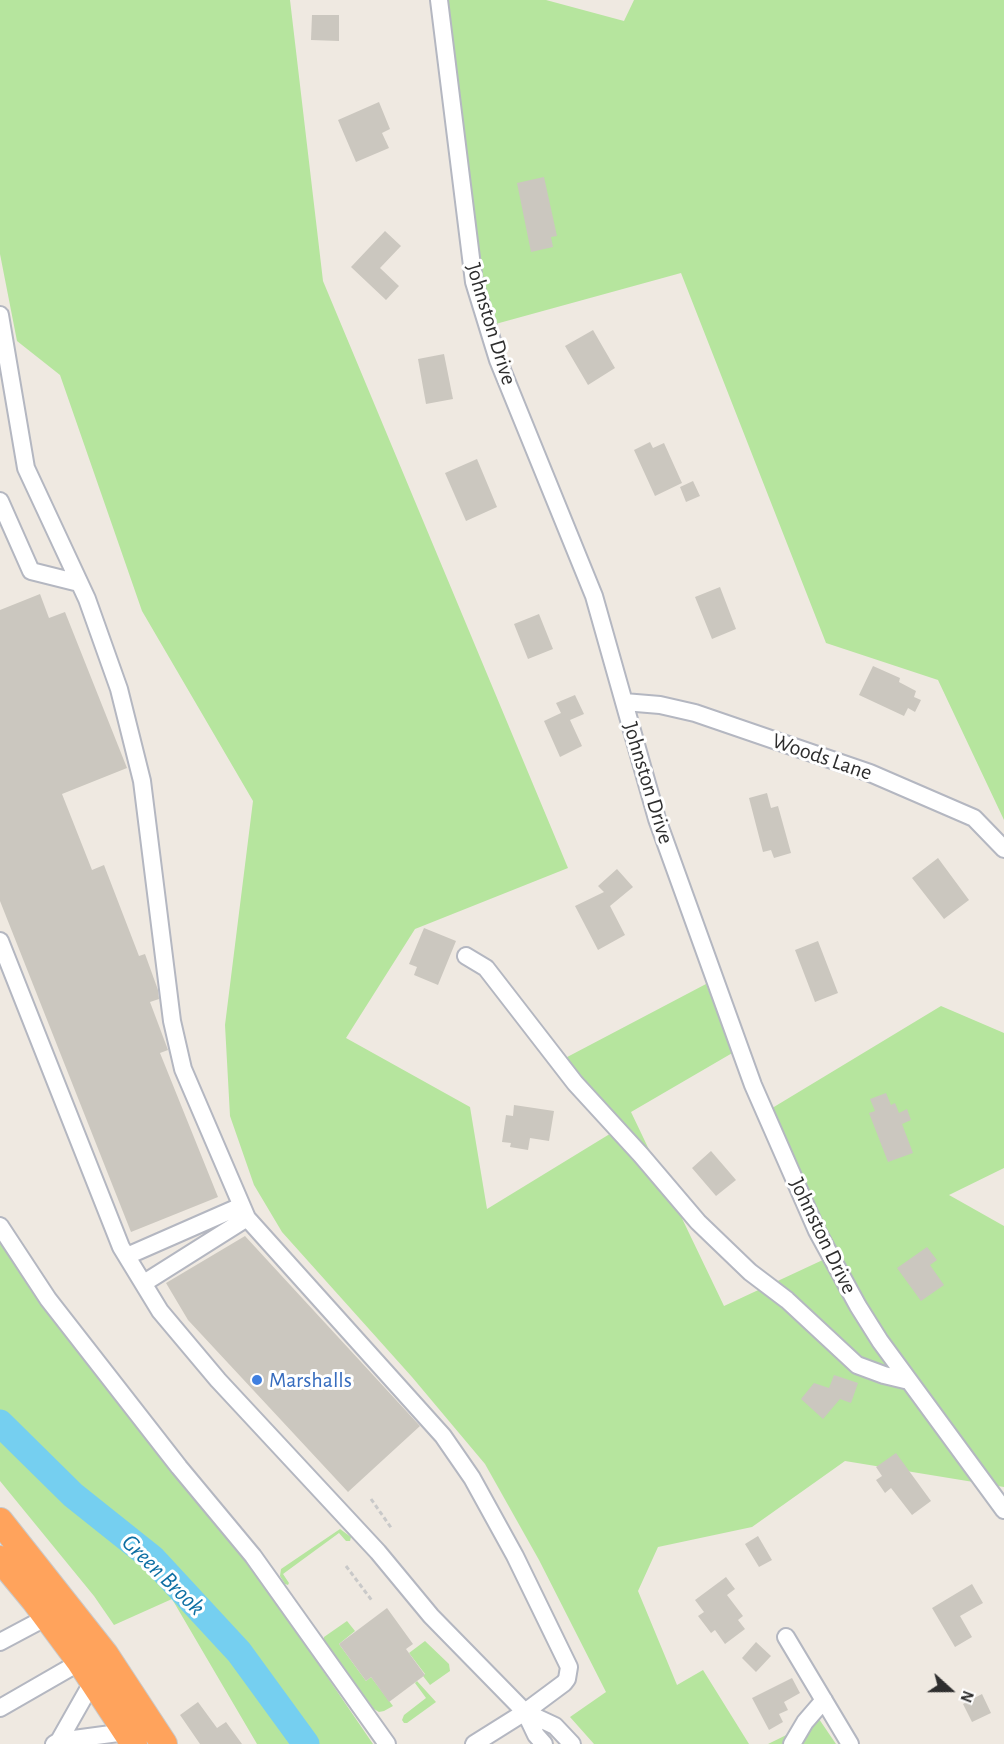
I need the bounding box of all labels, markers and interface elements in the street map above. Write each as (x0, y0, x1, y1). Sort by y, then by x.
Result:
street label: Johnston Drive (460, 260, 522, 388)
street label: Johnston Drive (617, 719, 679, 847)
street label: Woods Lane (769, 728, 875, 786)
street label: Johnston Drive (784, 1174, 862, 1298)
place label: Marshalls (269, 1367, 352, 1393)
marker: Marshalls (250, 1373, 264, 1387)
water label: Green Brook (115, 1528, 211, 1622)
north arrow (920, 1660, 980, 1720)
text: N (957, 1688, 976, 1705)

